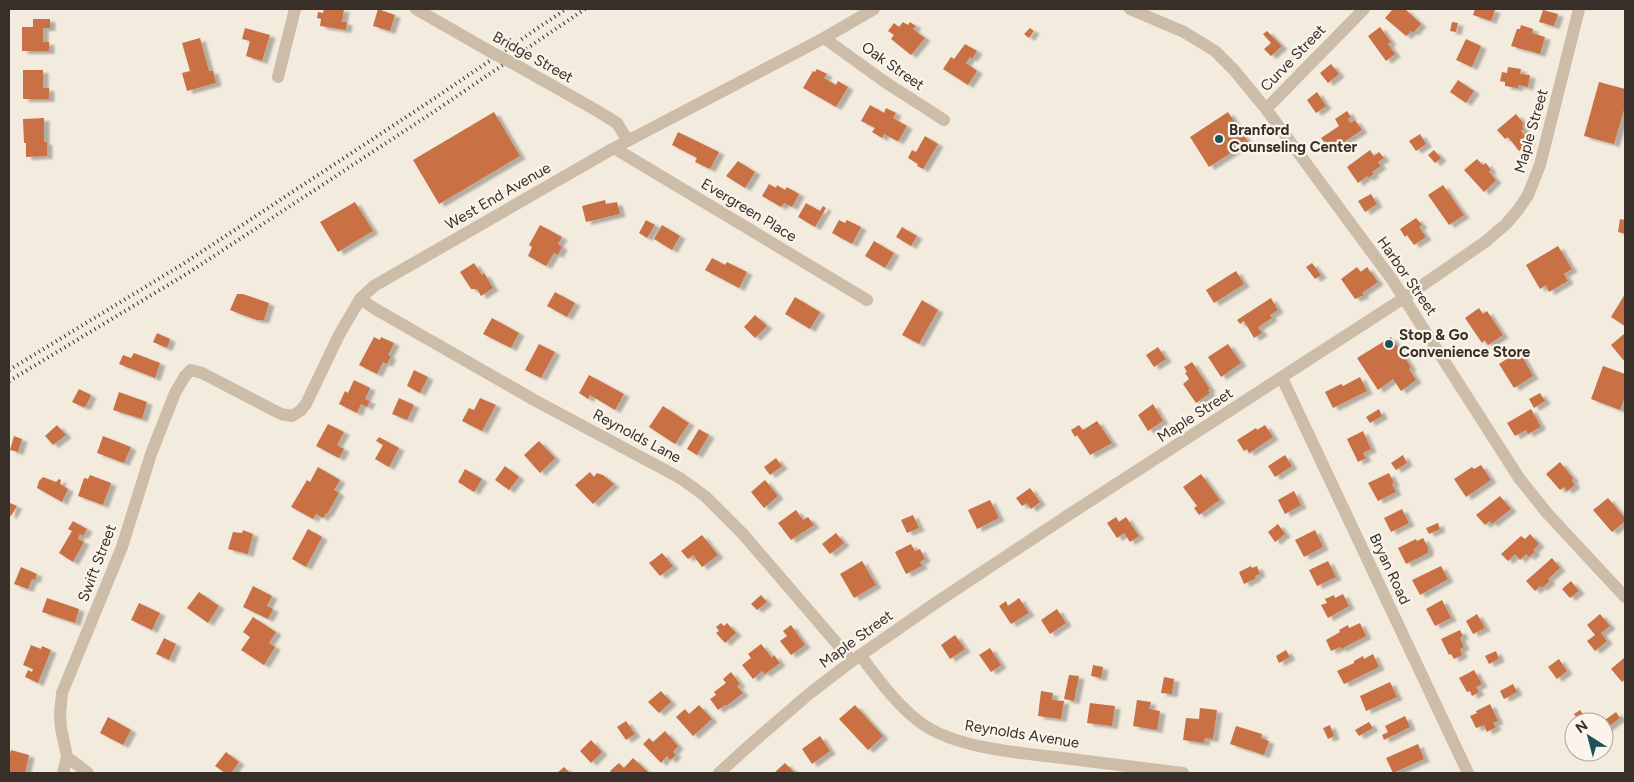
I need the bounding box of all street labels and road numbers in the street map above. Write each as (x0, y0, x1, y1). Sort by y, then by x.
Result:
street label: Curve Street (1257, 21, 1329, 95)
street label: Bridge Street (490, 28, 577, 87)
street label: Oak Street (858, 38, 928, 94)
street label: Maple Street (1510, 87, 1552, 175)
street label: West End Avenue (442, 158, 554, 234)
street label: Evergreen Place (698, 174, 800, 246)
street label: Harbor Street (1373, 233, 1441, 319)
street label: Maple Street (1154, 384, 1236, 446)
street label: Reynolds Lane (590, 405, 684, 467)
street label: Swift Street (74, 521, 120, 604)
street label: Bryan Road (1366, 531, 1414, 607)
street label: Maple Street (816, 606, 897, 672)
street label: Reynolds Avenue (963, 716, 1081, 752)

